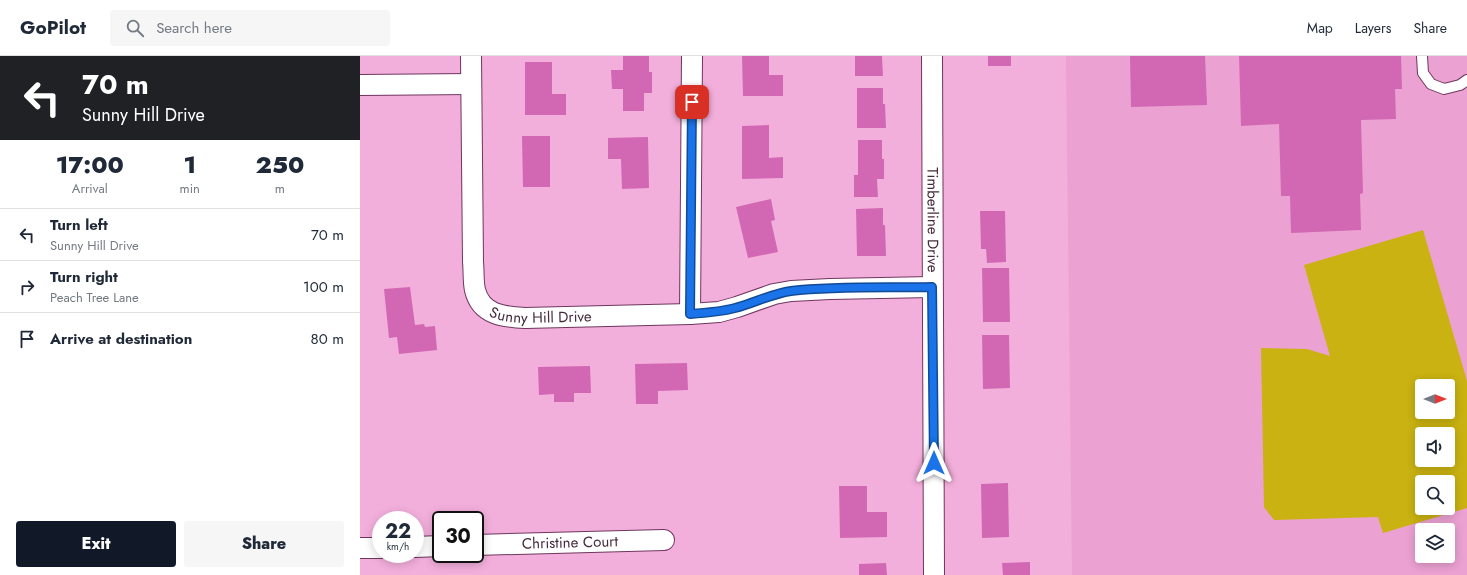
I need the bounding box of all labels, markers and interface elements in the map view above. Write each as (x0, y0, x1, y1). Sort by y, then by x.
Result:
search box (110, 10, 390, 46)
text: GoPilot (20, 14, 86, 41)
icon: search (124, 17, 146, 39)
text: Search here (156, 17, 232, 39)
text: Map (1307, 18, 1333, 38)
text: Layers (1355, 18, 1391, 38)
text: Share (1413, 18, 1447, 38)
text: 70 m (82, 64, 149, 105)
icon: left (16, 72, 68, 124)
pin (675, 85, 709, 119)
icon: arrive (681, 91, 703, 113)
text: Sunny Hill Drive (82, 102, 205, 128)
text: 17:00 (56, 147, 124, 182)
text: 1 (183, 147, 196, 182)
text: 250 (256, 147, 304, 182)
street label: Timberline Drive (921, 167, 944, 273)
text: Arrival (72, 179, 108, 198)
text: min (180, 179, 200, 198)
text: m (275, 179, 285, 198)
text: Turn left (50, 214, 108, 236)
icon: left (16, 224, 38, 246)
text: 70 m (311, 224, 344, 246)
text: Sunny Hill Drive (50, 236, 139, 255)
text: Turn right (50, 266, 118, 288)
icon: right (16, 276, 38, 298)
text: 100 m (303, 276, 344, 298)
text: Peach Tree Lane (50, 288, 139, 307)
street label: Sunny Hill Drive (486, 301, 592, 329)
icon: arrive (16, 328, 38, 350)
text: Arrive at destination (50, 328, 192, 350)
text: 80 m (311, 328, 344, 350)
north arrow (1415, 379, 1455, 419)
map controls (1415, 379, 1455, 563)
button: sound (1415, 427, 1455, 467)
position arrow (913, 442, 955, 484)
button: search (1415, 475, 1455, 515)
speed limit sign: 30 (432, 511, 484, 563)
text: 22 (385, 517, 411, 546)
button: Exit (16, 521, 176, 567)
button: Share (184, 521, 344, 567)
button: layers (1415, 523, 1455, 563)
street label: Christine Court (522, 530, 619, 555)
text: km/h (387, 539, 409, 554)

